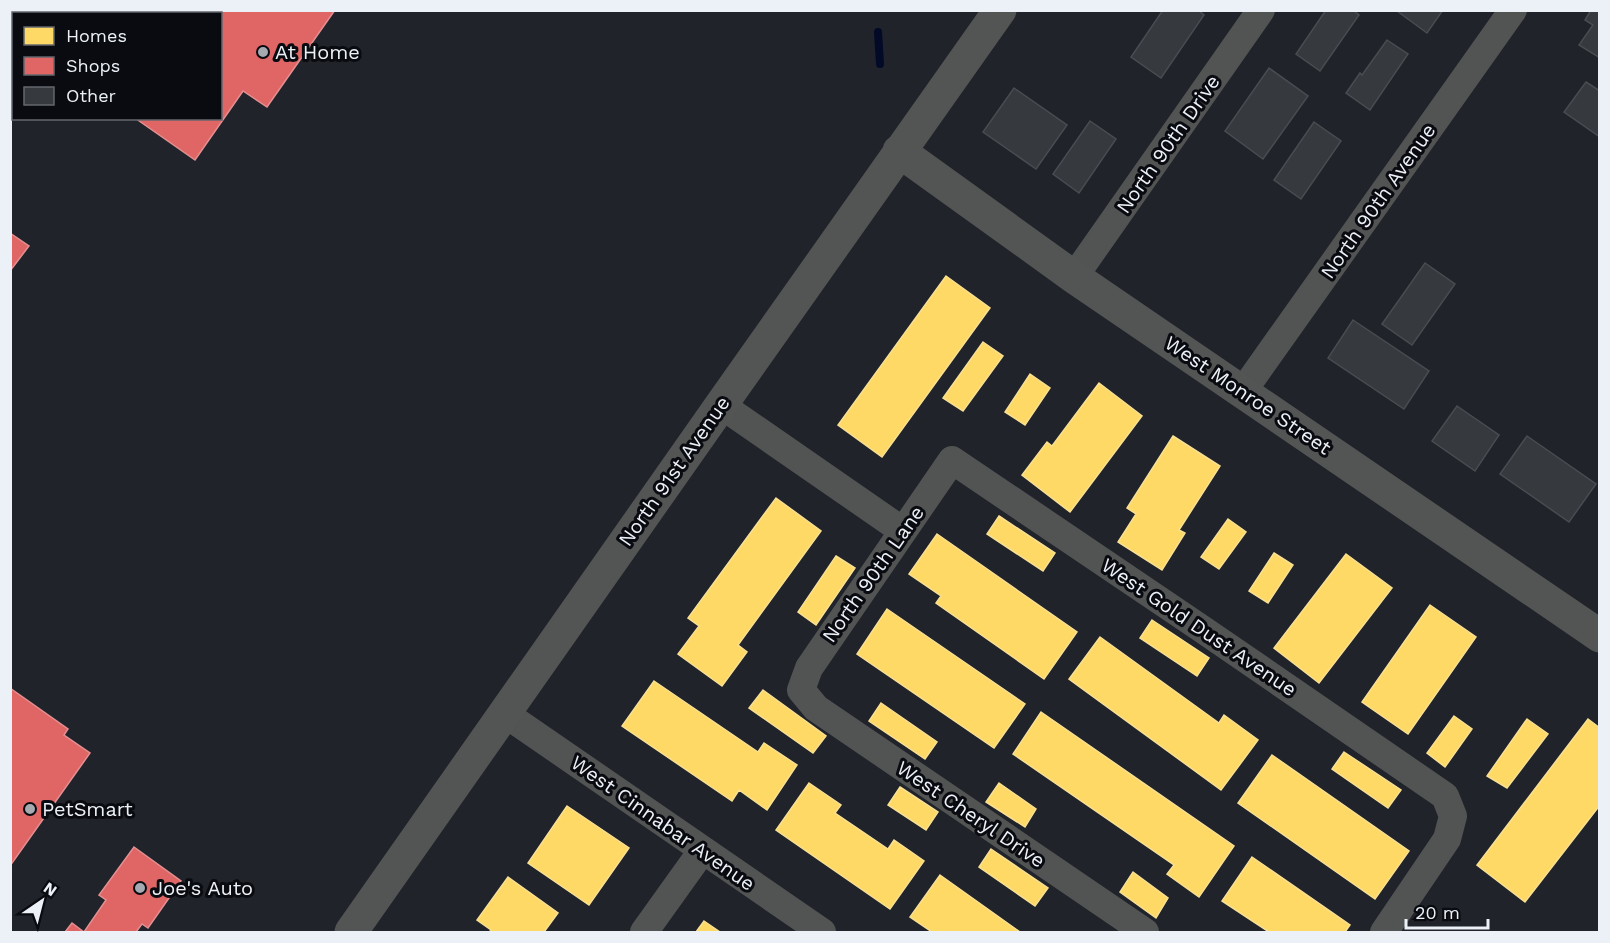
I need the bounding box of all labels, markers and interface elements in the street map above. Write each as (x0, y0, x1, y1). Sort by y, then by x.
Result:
legend (12, 12, 222, 120)
text: Homes (66, 25, 127, 46)
place label: At Home (275, 40, 360, 64)
marker: At Home (256, 45, 270, 59)
text: Shops (66, 55, 120, 76)
street label: North 90th Drive (1111, 70, 1225, 218)
text: Other (66, 85, 116, 106)
street label: North 90th Avenue (1315, 119, 1441, 283)
street label: West Monroe Street (1160, 330, 1336, 460)
street label: North 91st Avenue (613, 391, 735, 551)
street label: North 90th Lane (817, 501, 929, 647)
street label: West Gold Dust Avenue (1097, 553, 1301, 701)
street label: West Cinnabar Avenue (566, 750, 760, 896)
street label: West Cheryl Drive (892, 755, 1050, 873)
place label: PetSmart (42, 797, 133, 821)
marker: PetSmart (23, 802, 37, 816)
north arrow (12, 871, 72, 931)
place label: Joe's Auto (152, 876, 253, 900)
text: N (40, 878, 61, 900)
marker: Joe's Auto (133, 881, 147, 895)
scale bar (1406, 892, 1488, 930)
text: 20 m (1415, 902, 1460, 923)

